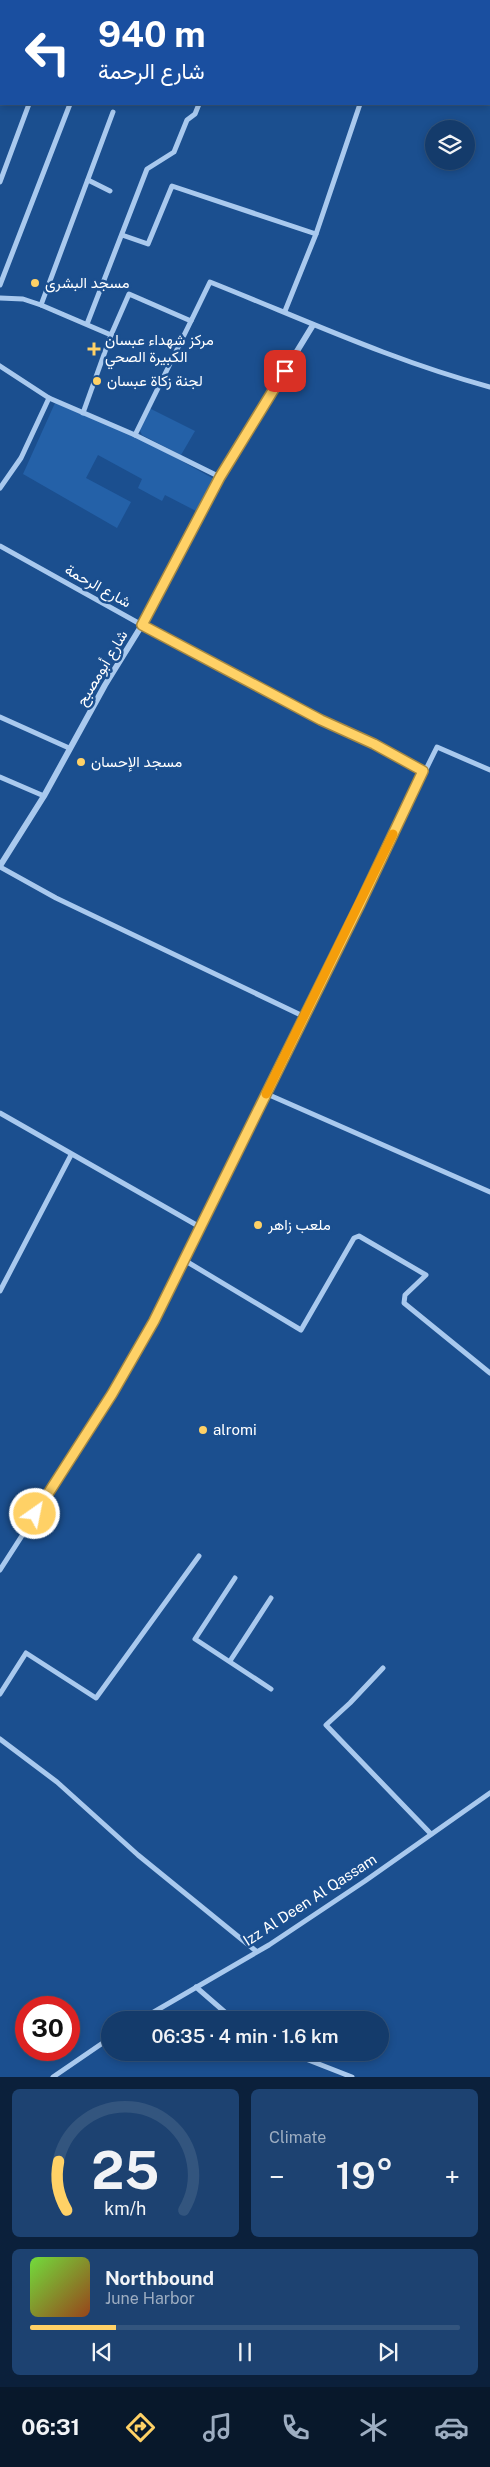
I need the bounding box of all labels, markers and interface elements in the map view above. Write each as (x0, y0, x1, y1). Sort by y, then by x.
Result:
text: 940 m (98, 14, 206, 55)
icon: left (15, 20, 80, 85)
text: شارع الرحمة (98, 58, 205, 84)
map controls (425, 120, 475, 170)
button: layers (425, 120, 475, 170)
place label: مسجد البشرى (45, 274, 130, 293)
marker: مسجد البشرى (29, 277, 41, 289)
place label: مركز شهداء عبسان الكبيرة الصحي (105, 331, 214, 370)
marker: مركز شهداء عبسان الكبيرة الصحي (87, 342, 101, 356)
pin (264, 350, 306, 392)
icon: arrive (271, 357, 299, 385)
place label: لجنة زكاة عبسان (107, 372, 203, 390)
marker: لجنة زكاة عبسان (91, 375, 103, 387)
street label: شارع الرحمة (61, 561, 134, 613)
street label: شارع أبومصبح (72, 627, 133, 710)
place label: مسجد الإحسان (91, 753, 182, 772)
marker: مسجد الإحسان (75, 756, 87, 768)
place label: ملعب زاهر (267, 1216, 331, 1234)
marker: ملعب زاهر (252, 1219, 264, 1231)
place label: alromi (213, 1421, 257, 1438)
marker: alromi (197, 1424, 209, 1436)
position arrow (8, 1487, 60, 1539)
street label: Izz Al Deen Al Qassam (240, 1850, 380, 1949)
speed limit sign: 30 (15, 1996, 80, 2061)
text: 06:35 · 4 min · 1.6 km (151, 2025, 339, 2047)
text: Climate (269, 2128, 326, 2147)
text: 25 (91, 2140, 160, 2201)
text: 19° (335, 2153, 394, 2198)
text: − (269, 2160, 285, 2193)
text: + (444, 2160, 460, 2193)
text: km/h (104, 2198, 147, 2219)
text: Northbound (105, 2267, 214, 2289)
text: June Harbor (105, 2289, 195, 2308)
icon: previous (88, 2338, 116, 2366)
icon: pause (231, 2338, 259, 2366)
icon: next (374, 2338, 402, 2366)
icon: directions (123, 2410, 158, 2445)
icon: music (200, 2410, 235, 2445)
icon: phone (278, 2410, 313, 2445)
icon: climate (356, 2410, 391, 2445)
icon: car (434, 2410, 469, 2445)
text: 06:31 (21, 2414, 80, 2440)

